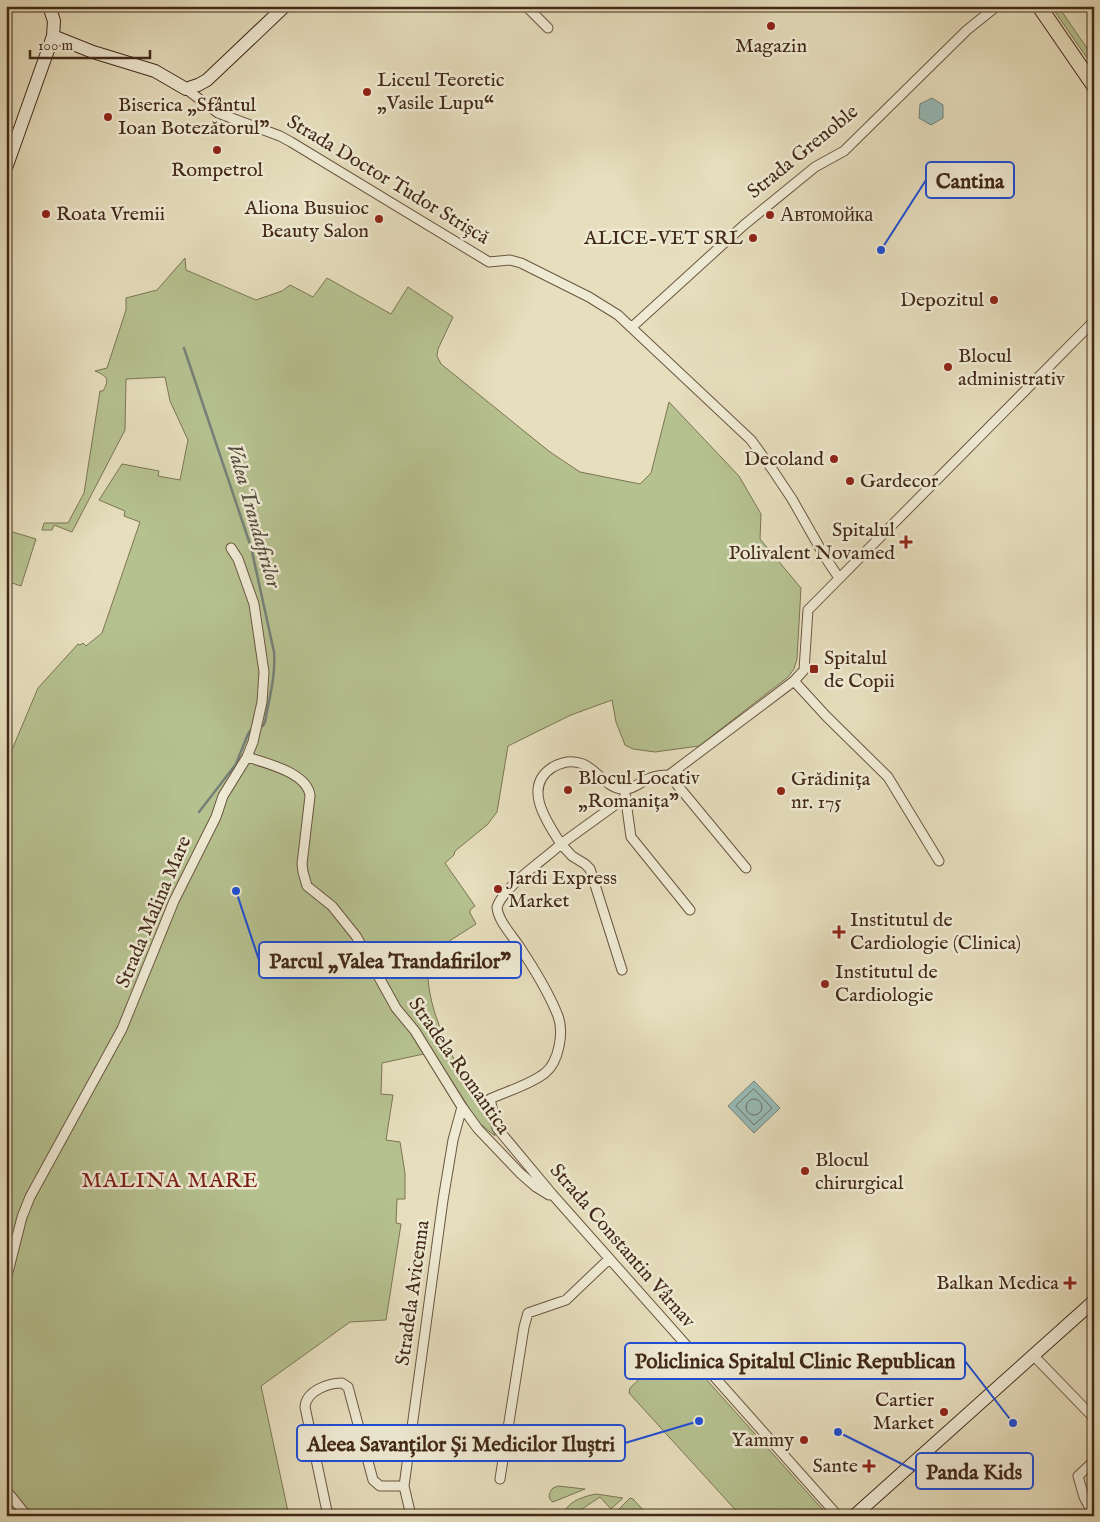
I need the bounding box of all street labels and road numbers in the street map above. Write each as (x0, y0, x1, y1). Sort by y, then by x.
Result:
street label: Strada Grenoble (742, 100, 864, 204)
street label: Strada Doctor Tudor Strișcă (282, 110, 494, 251)
street label: Strada Malina Mare (111, 832, 197, 992)
street label: Stradela Romantica (402, 993, 516, 1140)
street label: Strada Constantin Vârnav (544, 1159, 701, 1334)
street label: Stradela Avicenna (390, 1218, 436, 1367)

